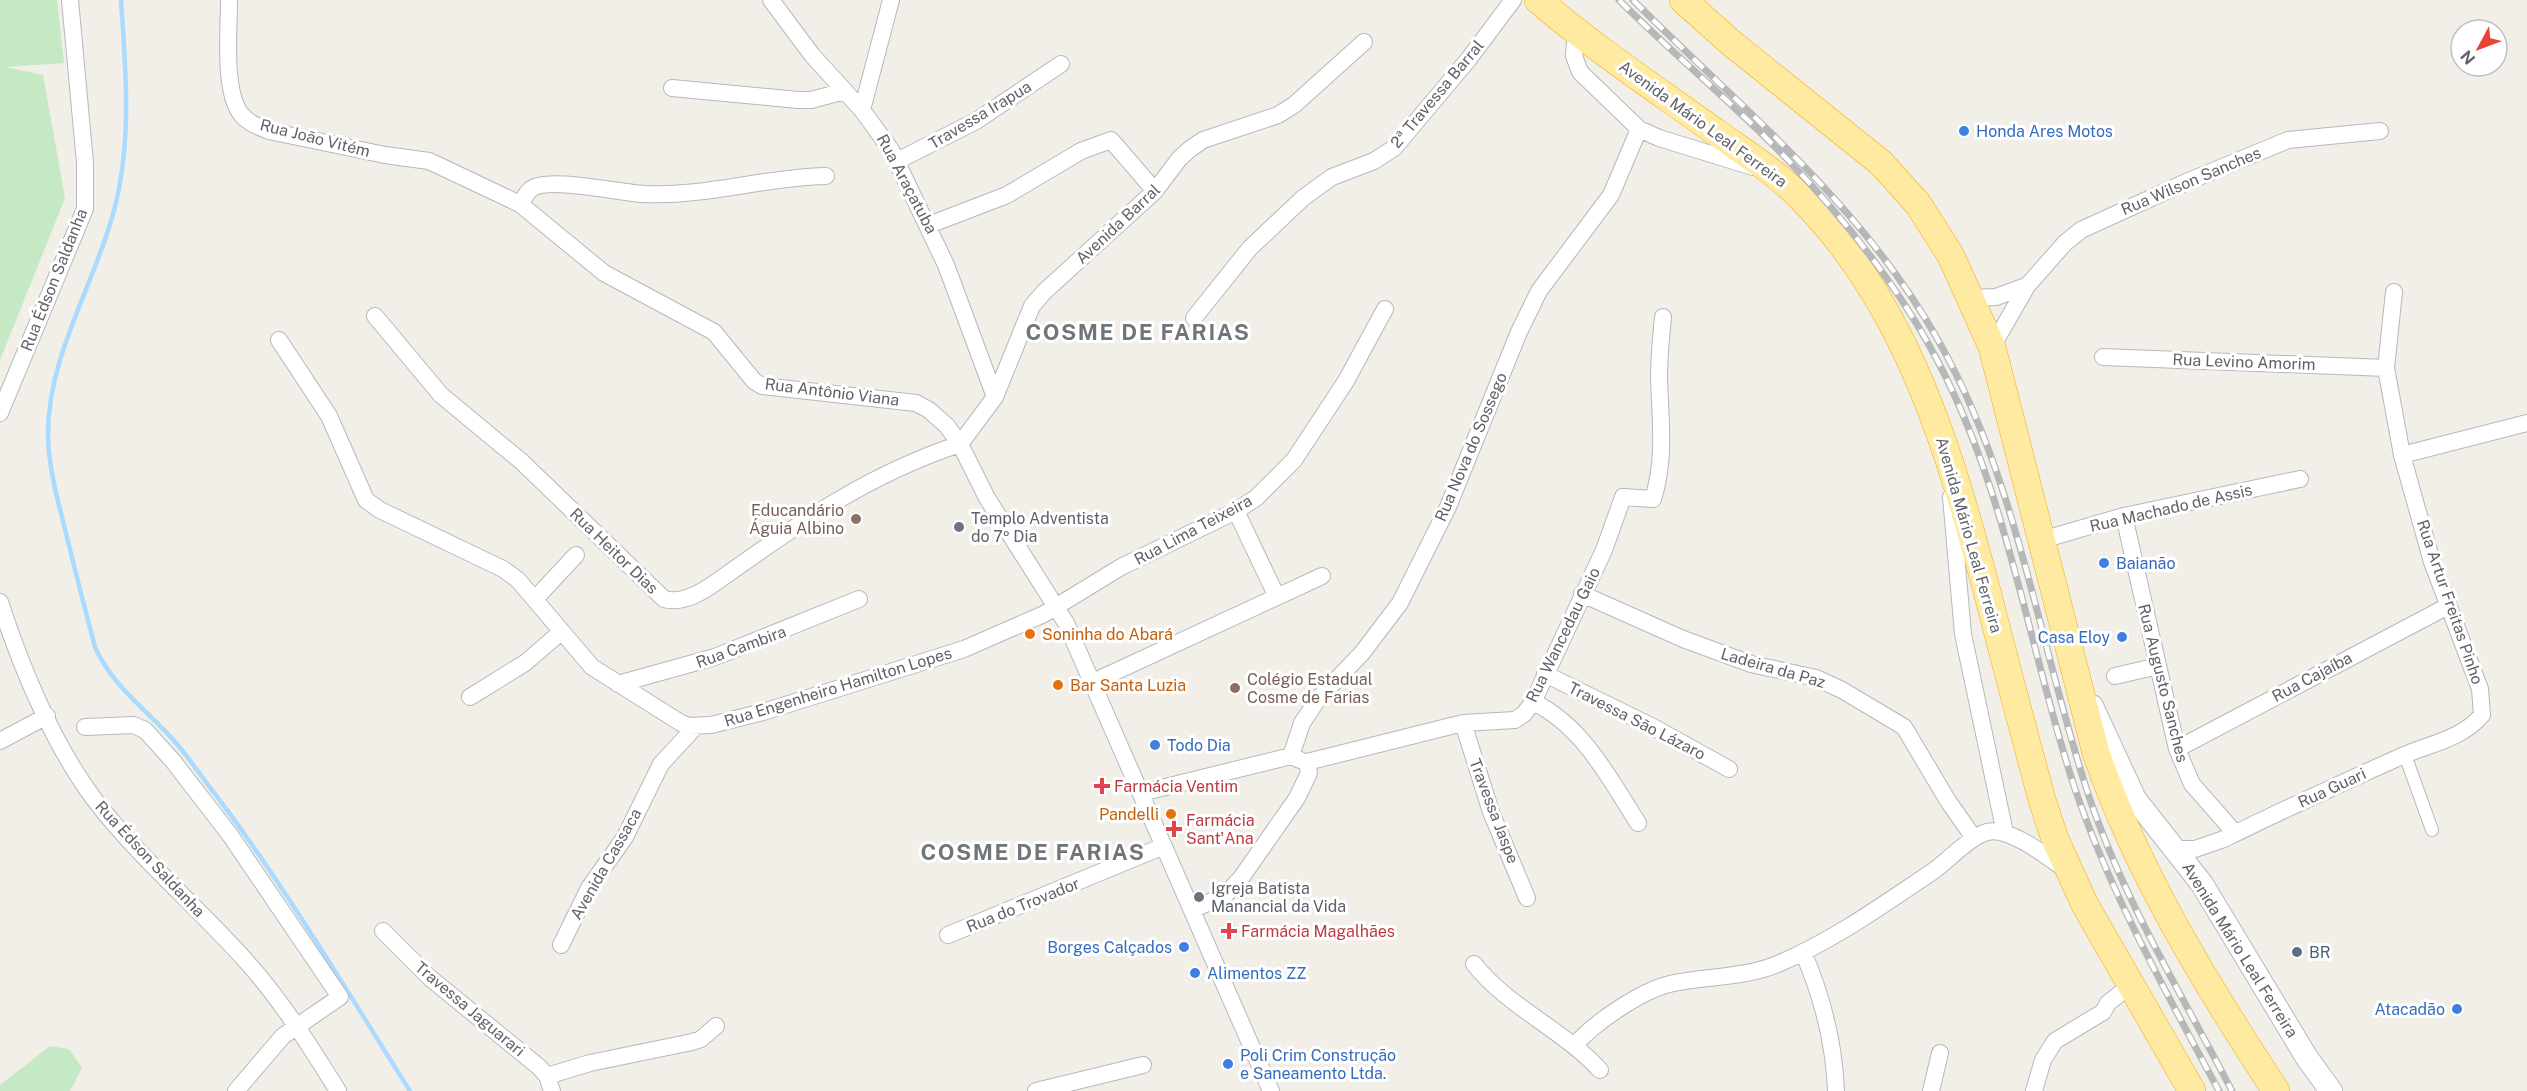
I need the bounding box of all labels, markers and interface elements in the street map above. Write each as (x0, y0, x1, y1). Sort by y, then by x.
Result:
north arrow (2449, 18, 2509, 78)
street label: 2ª Travessa Barral (1386, 36, 1488, 152)
text: N (2457, 47, 2479, 68)
street label: Avenida Mário Leal Ferreira (1615, 57, 1791, 191)
street label: Travessa Irapua (925, 77, 1035, 153)
street label: Rua João Vitém (258, 115, 372, 161)
place label: Honda Ares Motos (1976, 122, 2113, 141)
marker: Honda Ares Motos (1957, 124, 1971, 138)
street label: Rua Araçatuba (873, 131, 941, 237)
street label: Rua Wilson Sanches (2118, 143, 2264, 219)
street label: Avenida Barral (1072, 180, 1164, 268)
street label: Rua Édson Saldanha (16, 206, 91, 354)
district label: COSME DE FARIAS (1025, 319, 1251, 345)
street label: Rua Levino Amorim (2172, 350, 2316, 374)
street label: Rua Nova do Sossego (1431, 370, 1511, 524)
street label: Rua Antônio Viana (764, 374, 900, 410)
street label: Avenida Mário Leal Ferreira (1932, 435, 2006, 635)
street label: Rua Machado de Assis (2088, 480, 2254, 536)
street label: Rua Lima Teixeira (1131, 491, 1255, 569)
place label: Educandário Águia Albino (749, 501, 844, 538)
street label: Rua Heitor Dias (566, 504, 662, 598)
place label: Templo Adventista do 7º Dia (971, 509, 1109, 546)
marker: Educandário Águia Albino (849, 512, 863, 526)
street label: Rua Artur Freitas Pinho (2413, 517, 2487, 687)
marker: Templo Adventista do 7º Dia (952, 520, 966, 534)
place label: Baianão (2116, 554, 2175, 573)
marker: Baianão (2097, 556, 2111, 570)
street label: Rua Wancedau Gaio (1522, 564, 1604, 706)
street label: Rua Augusto Sanches (2134, 602, 2192, 764)
street label: Rua Cambira (693, 622, 789, 672)
place label: Soninha do Abará (1042, 625, 1173, 644)
marker: Soninha do Abará (1023, 627, 1037, 641)
place label: Casa Eloy (2038, 628, 2110, 647)
marker: Casa Eloy (2115, 630, 2129, 644)
street label: Rua Engenheiro Hamilton Lopes (722, 643, 954, 731)
street label: Ladeira da Paz (1719, 644, 1828, 692)
street label: Rua Cajaíba (2269, 648, 2355, 706)
place label: Colégio Estadual Cosme de Farias (1247, 670, 1373, 707)
place label: Bar Santa Luzia (1070, 676, 1186, 695)
marker: Bar Santa Luzia (1051, 678, 1065, 692)
street label: Travessa São Lázaro (1565, 678, 1709, 764)
marker: Colégio Estadual Cosme de Farias (1228, 681, 1242, 695)
place label: Todo Dia (1167, 736, 1231, 755)
marker: Todo Dia (1148, 738, 1162, 752)
street label: Travessa Jaspe (1465, 756, 1523, 866)
street label: Rua Guari (2295, 764, 2369, 812)
place label: Farmácia Ventim (1114, 777, 1238, 796)
marker: Farmácia Ventim (1095, 779, 1109, 793)
street label: Rua Édson Saldanha (91, 796, 210, 921)
street label: Avenida Cassaca (567, 805, 645, 923)
place label: Pandelli (1099, 805, 1159, 824)
marker: Pandelli (1164, 807, 1178, 821)
place label: Farmácia Sant'Ana (1186, 811, 1255, 848)
marker: Farmácia Sant'Ana (1167, 822, 1181, 836)
district label: COSME DE FARIAS (920, 839, 1146, 865)
street label: Avenida Mário Leal Ferreira (2178, 859, 2302, 1041)
street label: Rua do Trovador (964, 874, 1082, 936)
place label: Igreja Batista Manancial da Vida (1211, 879, 1346, 916)
marker: Igreja Batista Manancial da Vida (1192, 890, 1206, 904)
place label: Farmácia Magalhães (1241, 922, 1395, 941)
marker: Farmácia Magalhães (1222, 924, 1236, 938)
place label: Borges Calçados (1047, 938, 1172, 957)
marker: Borges Calçados (1177, 940, 1191, 954)
place label: BR (2309, 943, 2331, 962)
marker: BR (2290, 945, 2304, 959)
street label: Travessa Jaguarari (411, 958, 529, 1060)
place label: Alimentos ZZ (1207, 964, 1307, 983)
marker: Alimentos ZZ (1188, 966, 1202, 980)
place label: Atacadão (2375, 1000, 2445, 1019)
marker: Atacadão (2450, 1002, 2464, 1016)
place label: Poli Crim Construção e Saneamento Ltda. (1240, 1046, 1396, 1083)
marker: Poli Crim Construção e Saneamento Ltda. (1221, 1057, 1235, 1071)

